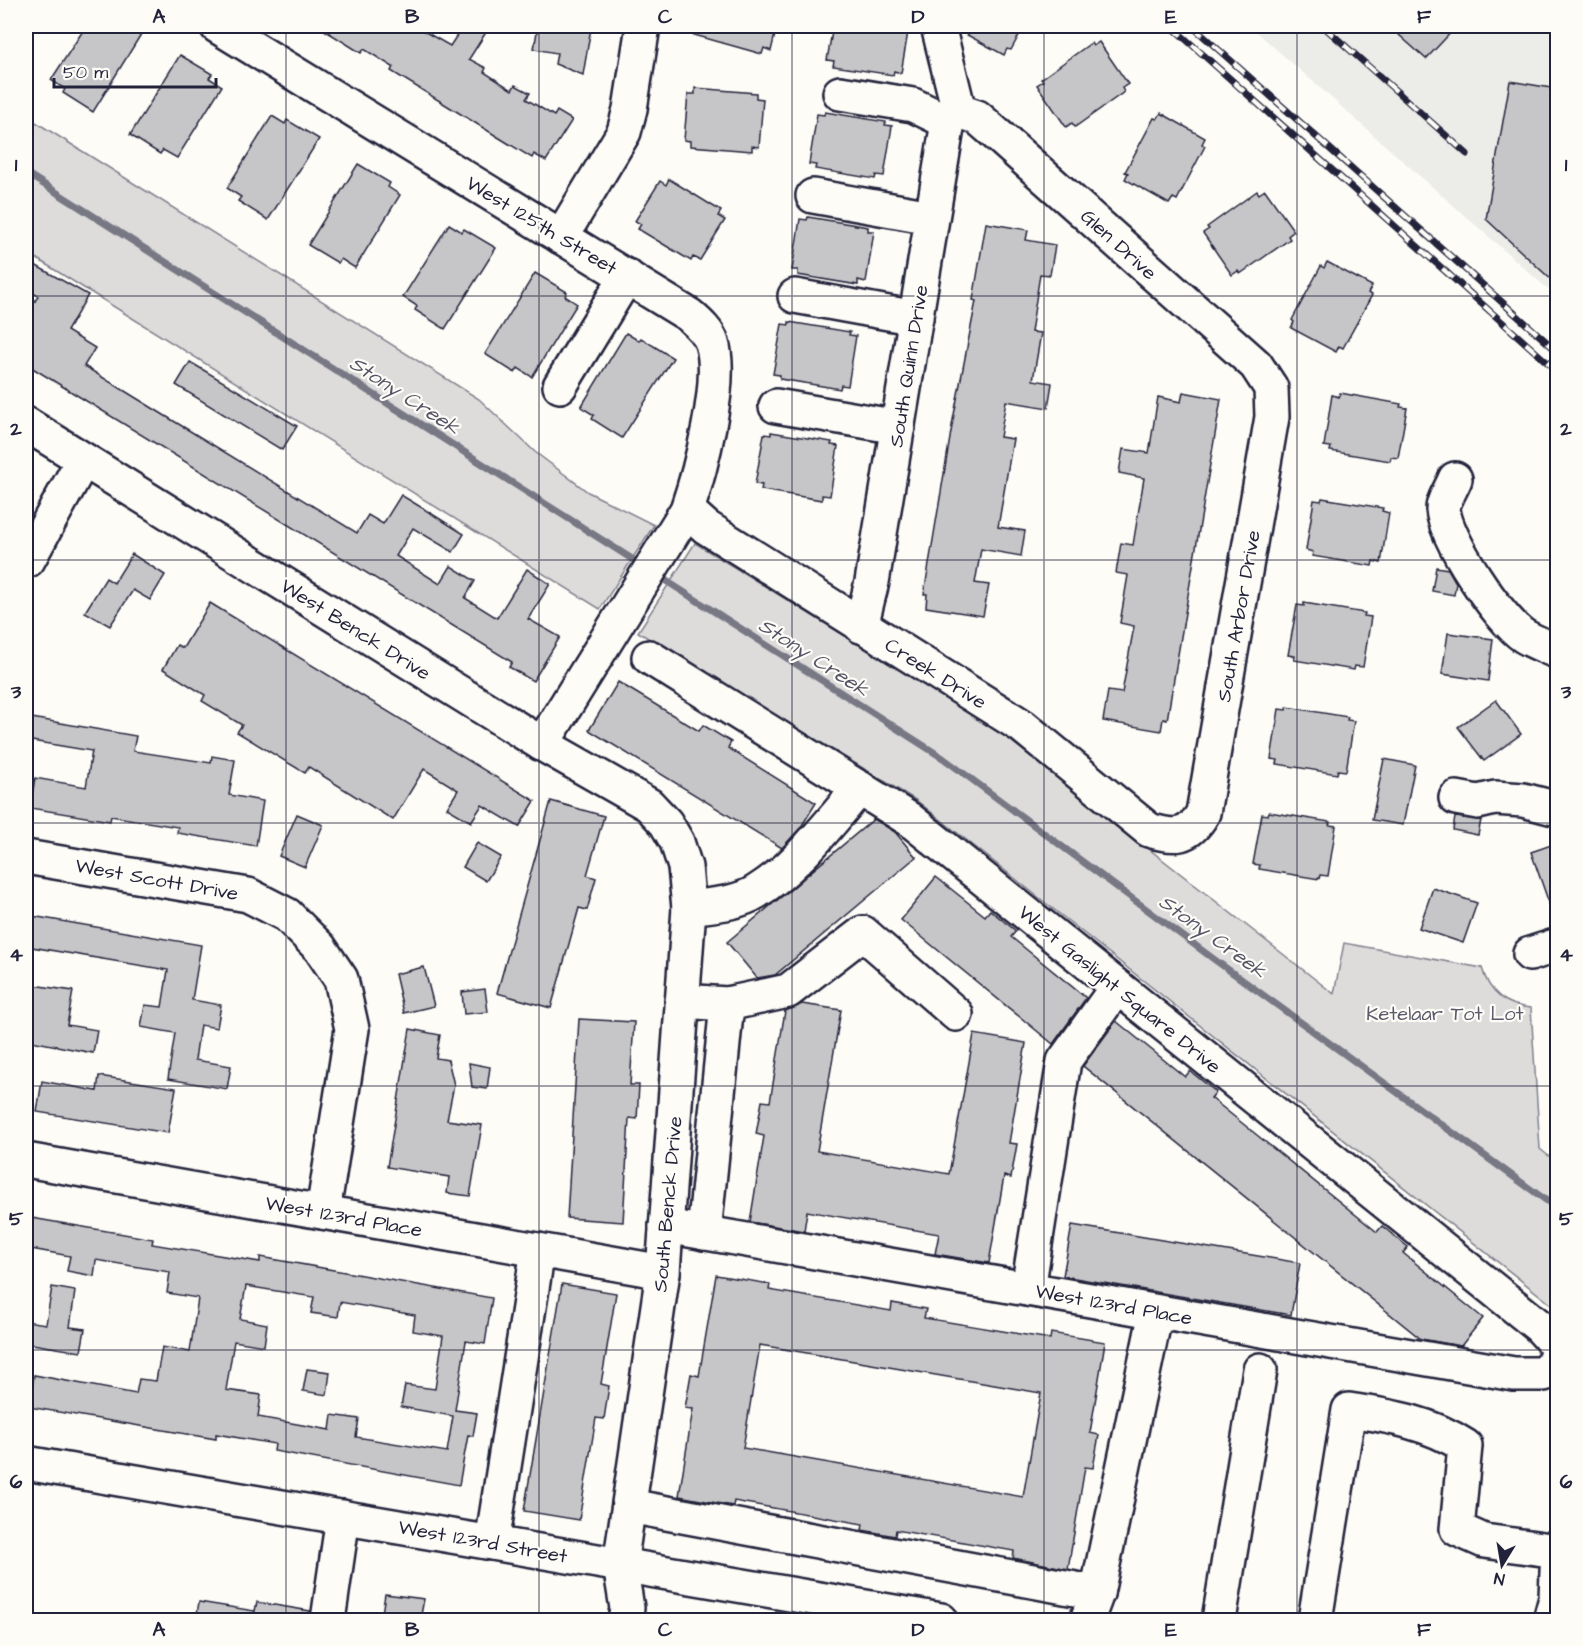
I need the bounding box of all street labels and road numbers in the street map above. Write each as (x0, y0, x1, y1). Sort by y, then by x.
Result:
street label: West 125th Street (461, 170, 622, 282)
street label: Glen Drive (1074, 203, 1163, 287)
street label: South Quinn Drive (882, 283, 936, 449)
street label: South Arbor Drive (1210, 528, 1268, 704)
street label: West Benck Drive (275, 572, 436, 687)
street label: Creek Drive (879, 631, 992, 716)
street label: West Scott Drive (73, 852, 241, 908)
street label: West Gaslight Square Drive (1011, 899, 1227, 1081)
street label: South Benck Drive (646, 1115, 690, 1293)
street label: West 123rd Place (263, 1189, 425, 1245)
street label: West 123rd Place (1033, 1277, 1195, 1333)
street label: West 123rd Street (396, 1513, 569, 1571)

